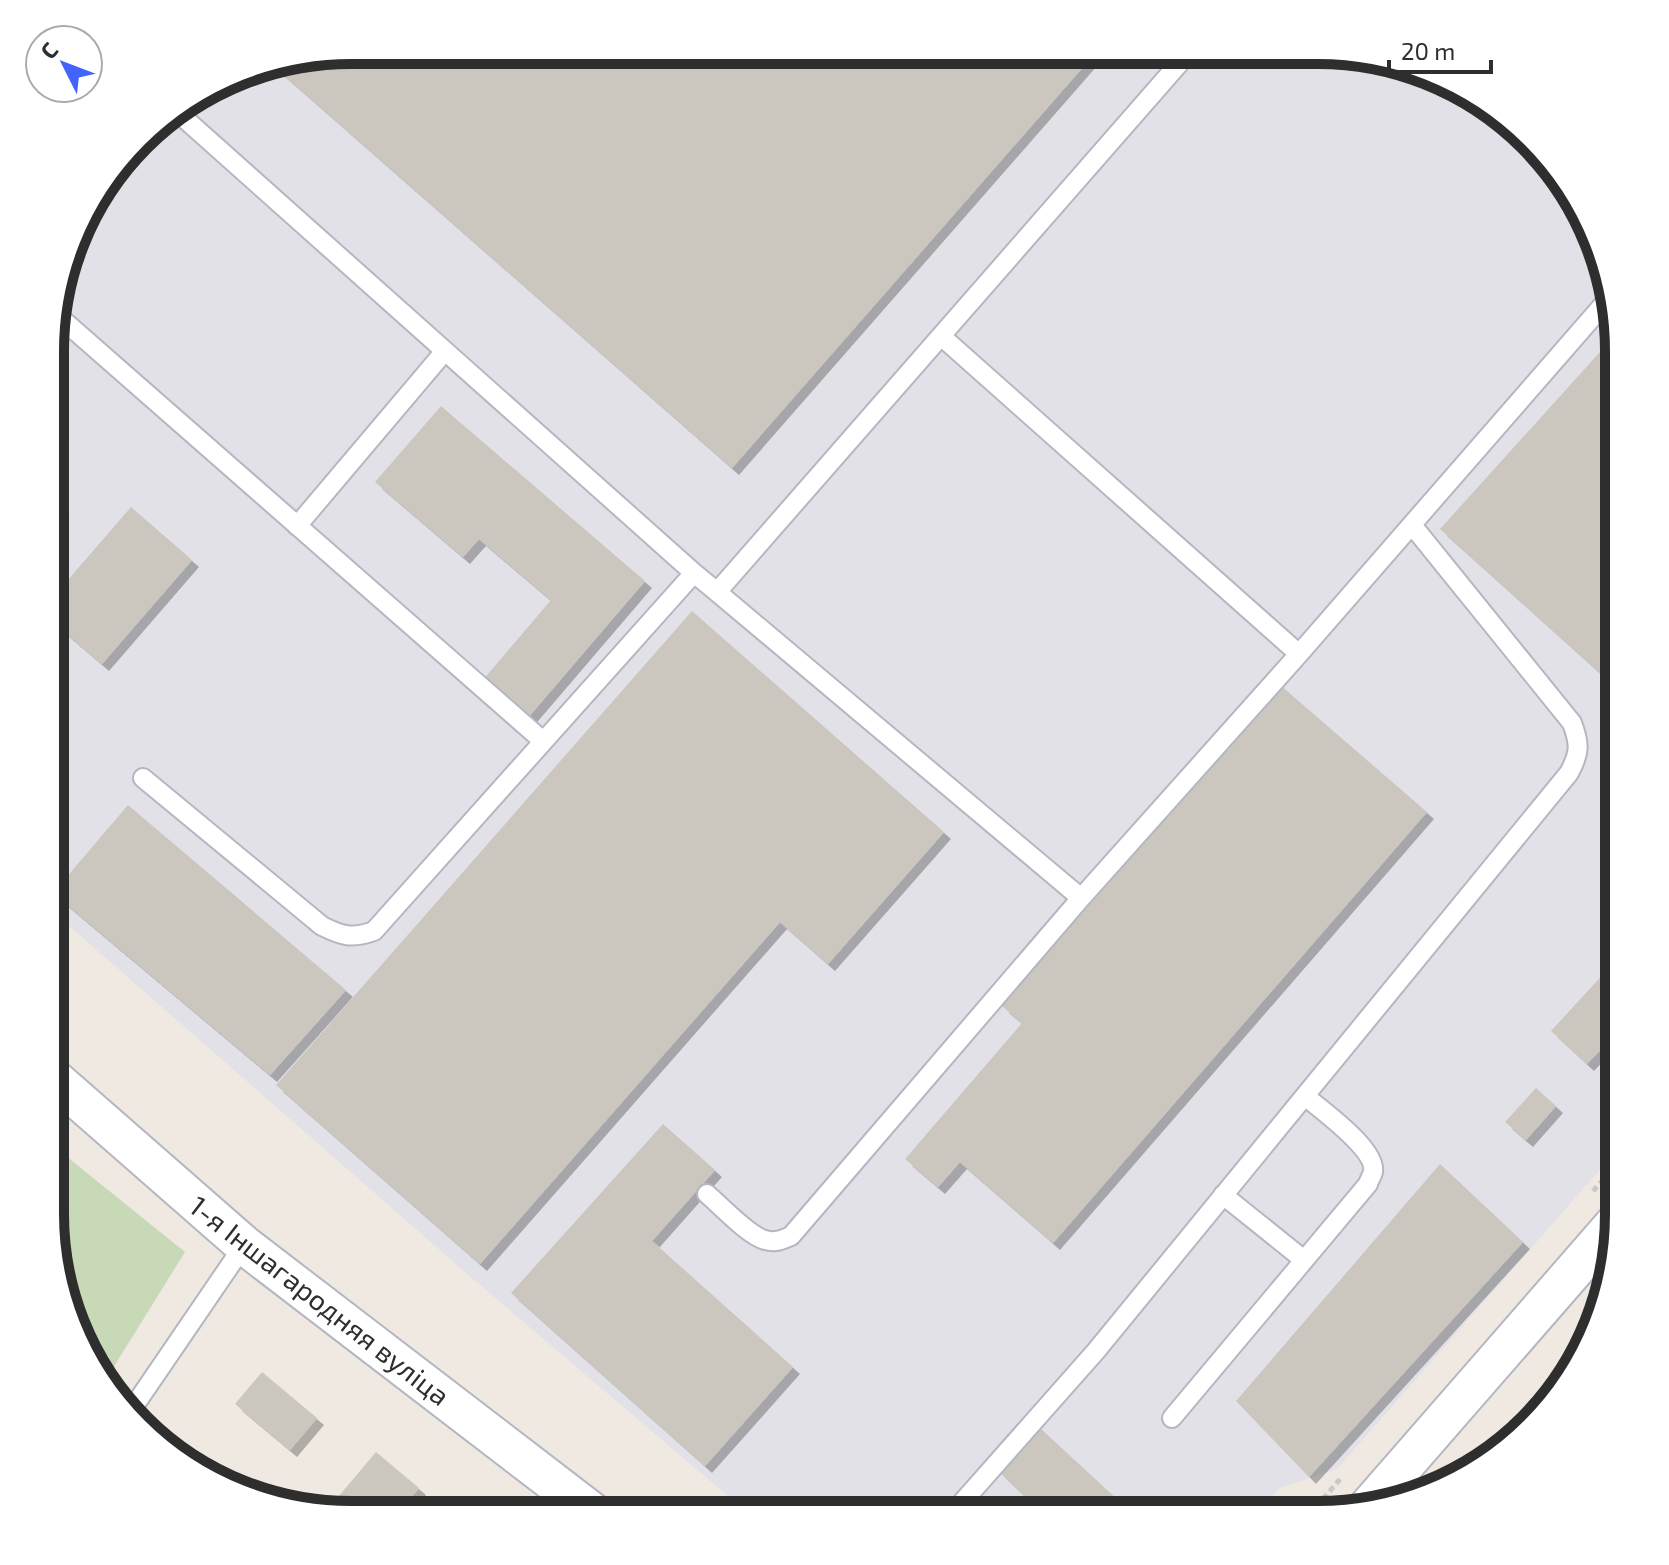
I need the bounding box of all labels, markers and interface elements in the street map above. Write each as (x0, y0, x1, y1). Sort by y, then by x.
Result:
north arrow (24, 24, 104, 104)
scale bar (1389, 24, 1491, 74)
text: С (34, 36, 62, 63)
text: 20 m (1401, 36, 1455, 65)
street label: 1-я Іншагародняя вуліца (183, 1188, 457, 1412)

